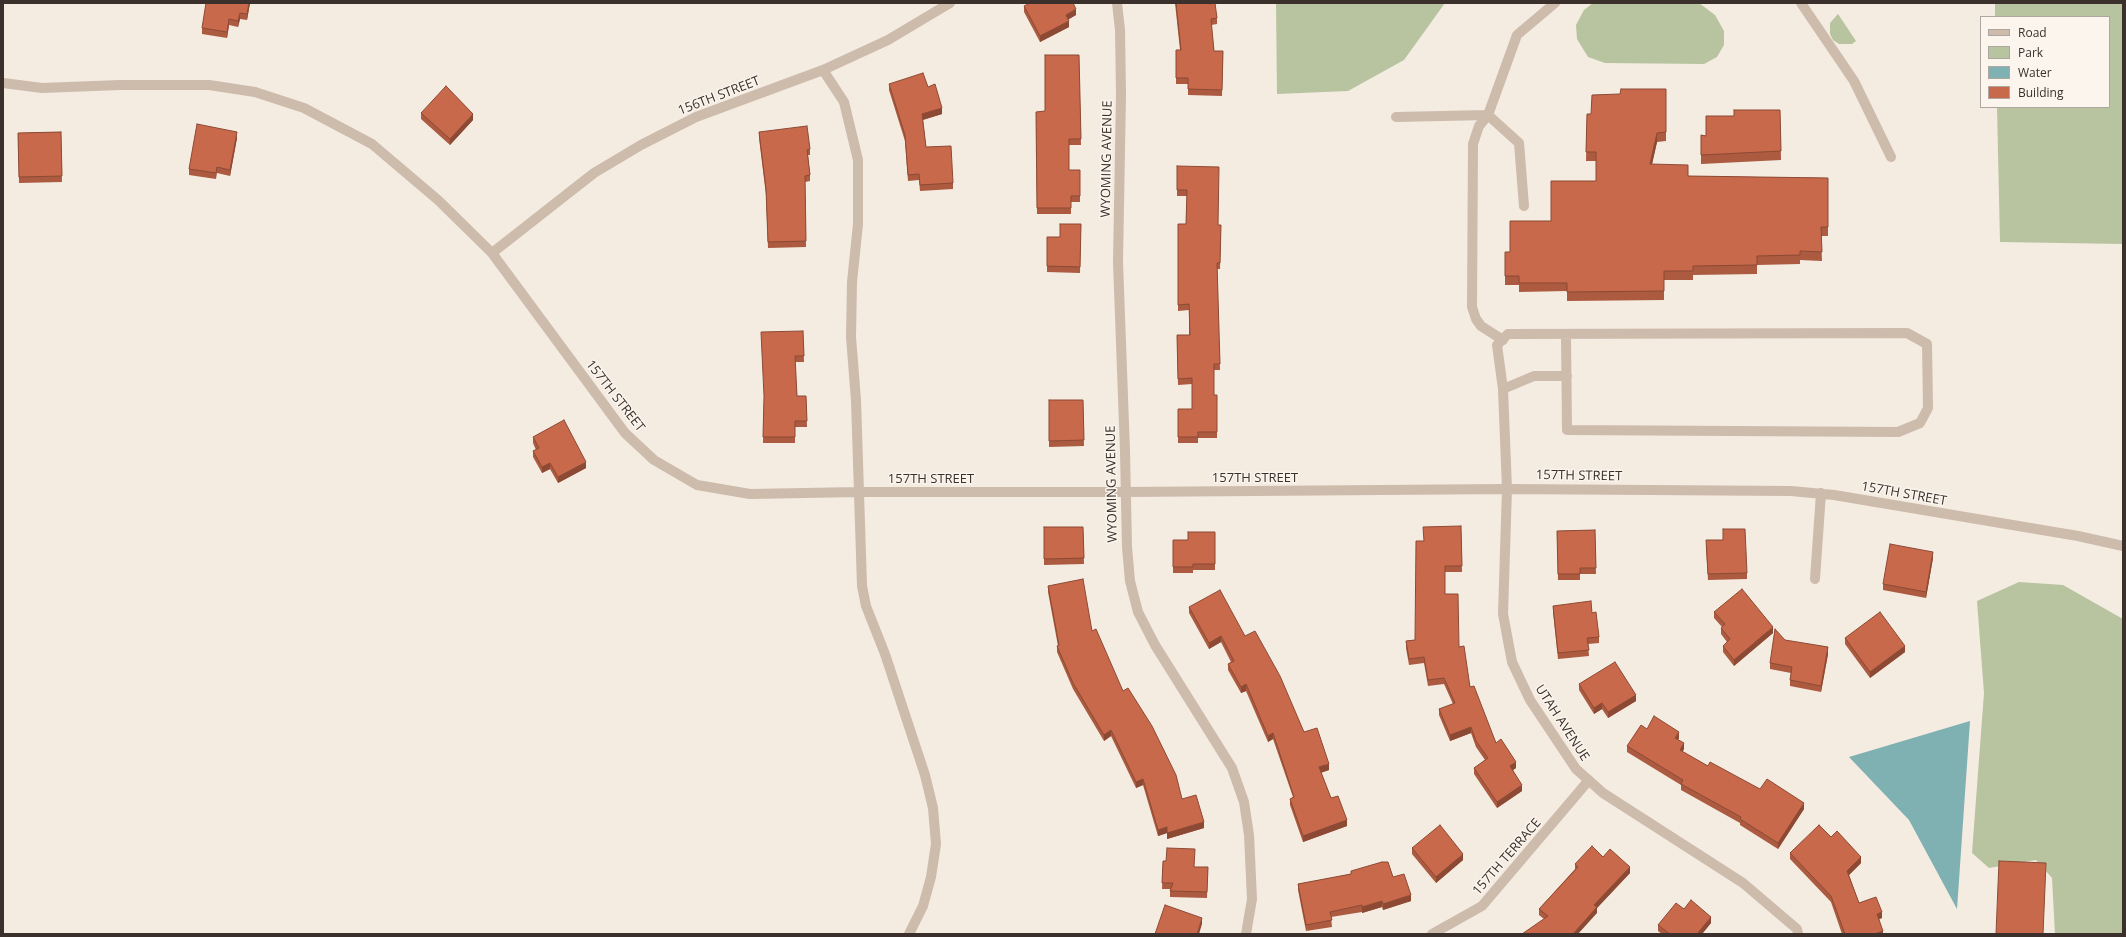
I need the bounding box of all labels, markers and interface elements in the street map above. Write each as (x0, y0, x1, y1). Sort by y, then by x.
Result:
legend (1980, 16, 2110, 108)
text: Road (2018, 24, 2047, 41)
text: Park (2018, 44, 2043, 61)
text: Water (2018, 64, 2052, 81)
street label: 156TH STREET (676, 73, 762, 119)
text: Building (2018, 84, 2063, 101)
street label: WYOMING AVENUE (1098, 100, 1116, 218)
street label: 157TH STREET (582, 357, 648, 435)
street label: WYOMING AVENUE (1103, 425, 1121, 543)
street label: 157TH STREET (1536, 467, 1622, 485)
street label: 157TH STREET (1212, 470, 1298, 486)
street label: 157TH STREET (888, 471, 974, 487)
street label: 157TH STREET (1860, 479, 1948, 509)
street label: UTAH AVENUE (1532, 682, 1592, 764)
street label: 157TH TERRACE (1469, 815, 1545, 899)

